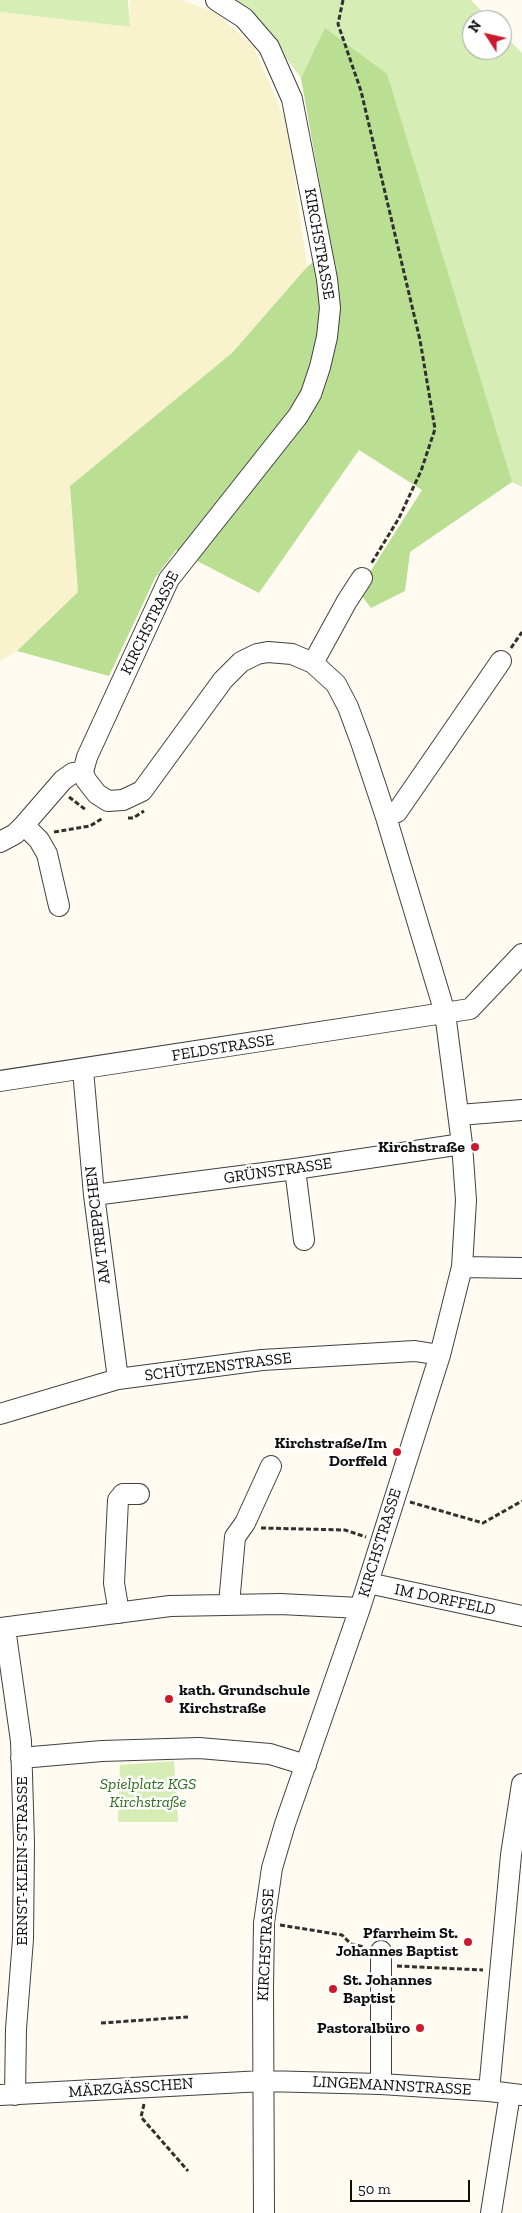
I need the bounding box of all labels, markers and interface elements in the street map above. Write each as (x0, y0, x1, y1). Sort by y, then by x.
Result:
north arrow (462, 10, 512, 60)
text: N (465, 17, 485, 36)
street label: KIRCHSTRASSE (300, 187, 338, 301)
street label: KIRCHSTRASSE (117, 568, 183, 678)
street label: FELDSTRASSE (170, 1030, 276, 1066)
place label: Kirchstraße (378, 1137, 465, 1157)
marker: Kirchstraße (469, 1141, 481, 1153)
street label: GRÜNSTRASSE (223, 1154, 333, 1188)
street label: AM TREPPCHEN (81, 1165, 115, 1285)
street label: SCHÜTZENSTRASSE (143, 1348, 293, 1386)
place label: Kirchstraße/Im Dorffeld (274, 1433, 387, 1471)
marker: Kirchstraße/Im Dorffeld (391, 1446, 403, 1458)
street label: KIRCHSTRASSE (354, 1486, 406, 1600)
street label: IM DORFFELD (393, 1580, 497, 1620)
place label: kath. Grundschule Kirchstraße (179, 1680, 310, 1718)
marker: kath. Grundschule Kirchstraße (163, 1693, 175, 1705)
park label: Spielplatz KGS Kirchstraße (100, 1774, 196, 1812)
street label: ERNST-KLEIN-STRASSE (12, 1776, 32, 1946)
street label: KIRCHSTRASSE (253, 1888, 279, 2002)
place label: Pfarrheim St. Johannes Baptist (336, 1923, 458, 1961)
marker: Pfarrheim St. Johannes Baptist (462, 1936, 474, 1948)
place label: St. Johannes Baptist (343, 1970, 432, 2008)
marker: St. Johannes Baptist (327, 1983, 339, 1995)
place label: Pastoralbüro (317, 2018, 410, 2038)
marker: Pastoralbüro (414, 2022, 426, 2034)
street label: LINGEMANNSTRASSE (312, 2072, 472, 2100)
street label: MÄRZGÄSSCHEN (68, 2074, 194, 2102)
scale bar (352, 2170, 472, 2202)
text: 50 m (358, 2180, 391, 2198)

